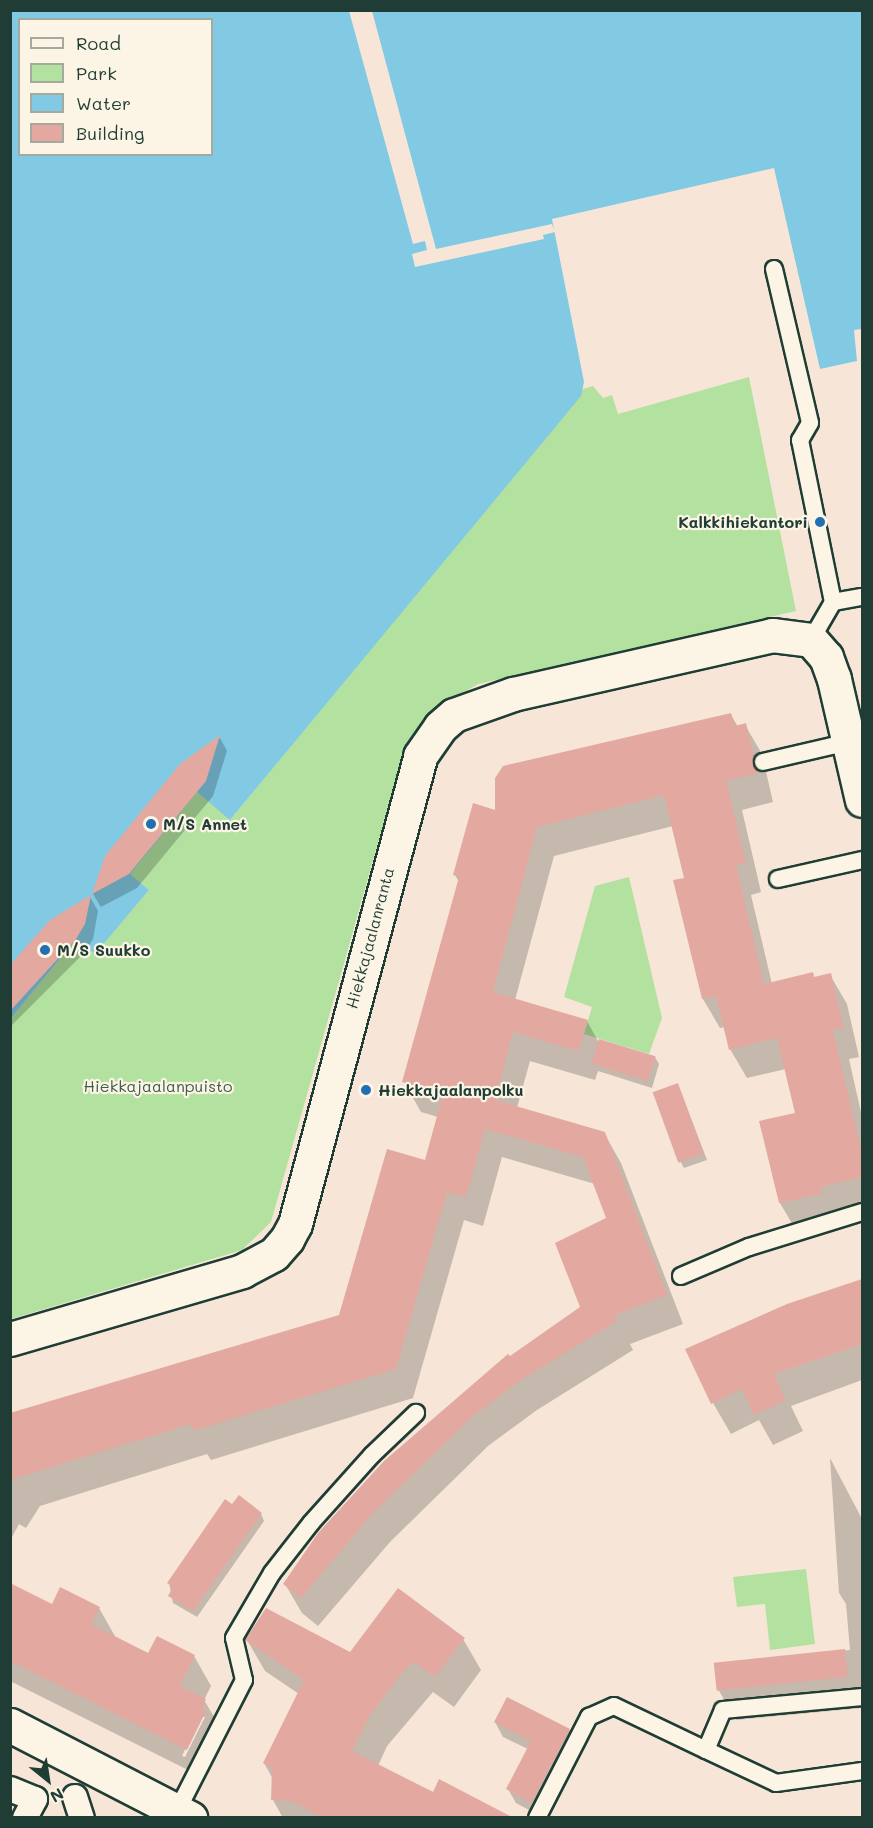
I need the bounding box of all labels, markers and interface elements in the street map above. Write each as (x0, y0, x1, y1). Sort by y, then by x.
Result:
legend (18, 18, 213, 156)
text: Road (76, 31, 121, 55)
text: Park (76, 61, 117, 85)
text: Water (76, 91, 131, 115)
text: Building (76, 121, 144, 145)
place label: Kalkkihiekantori (678, 512, 808, 532)
marker: Kalkkihiekantori (813, 515, 827, 529)
place label: M/S Annet (163, 814, 247, 834)
marker: M/S Annet (144, 817, 158, 831)
street label: Hiekkajaalanranta (342, 865, 398, 1011)
place label: M/S Suukko (57, 940, 150, 960)
marker: M/S Suukko (38, 943, 52, 957)
park label: Hiekkajaalanpuisto (83, 1076, 233, 1096)
place label: Hiekkajaalanpolku (378, 1080, 524, 1100)
marker: Hiekkajaalanpolku (359, 1083, 373, 1097)
north arrow (18, 1750, 78, 1810)
text: N (47, 1784, 68, 1808)

